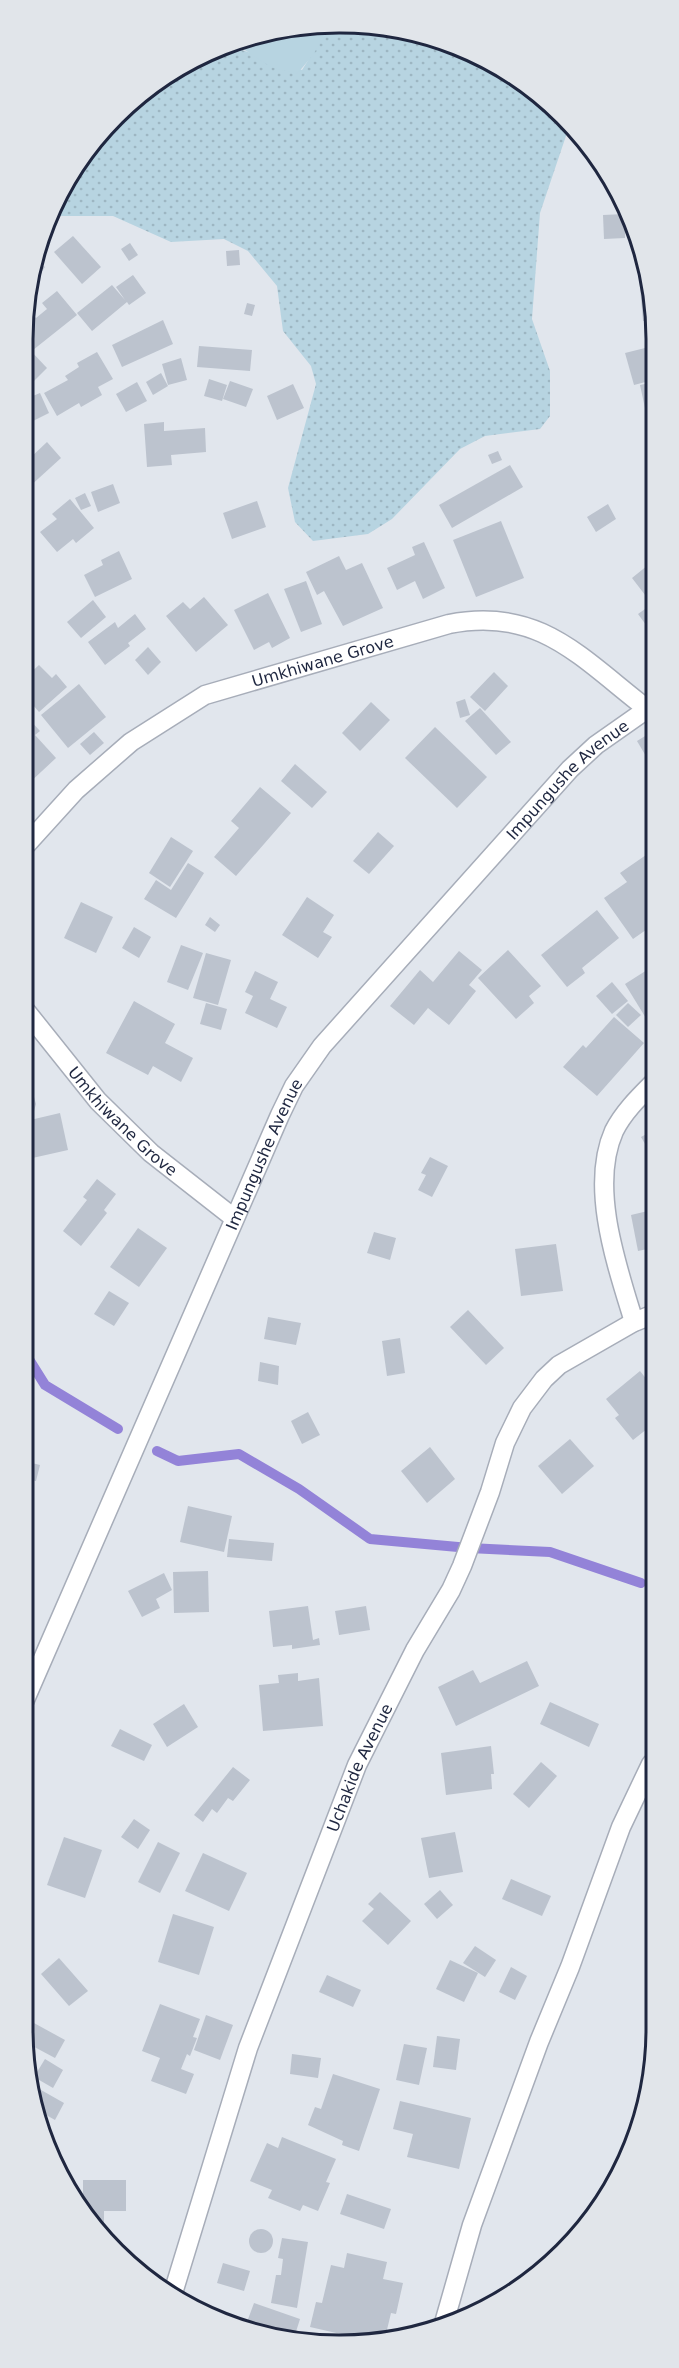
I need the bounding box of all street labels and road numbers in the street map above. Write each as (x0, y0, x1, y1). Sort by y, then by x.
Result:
street label: Umkhiwane Grove (249, 631, 396, 690)
street label: Impungushe Avenue (502, 716, 632, 843)
street label: Umkhiwane Grove (65, 1062, 181, 1180)
street label: Impungushe Avenue (222, 1075, 306, 1233)
street label: Uchakide Avenue (323, 1700, 396, 1835)

